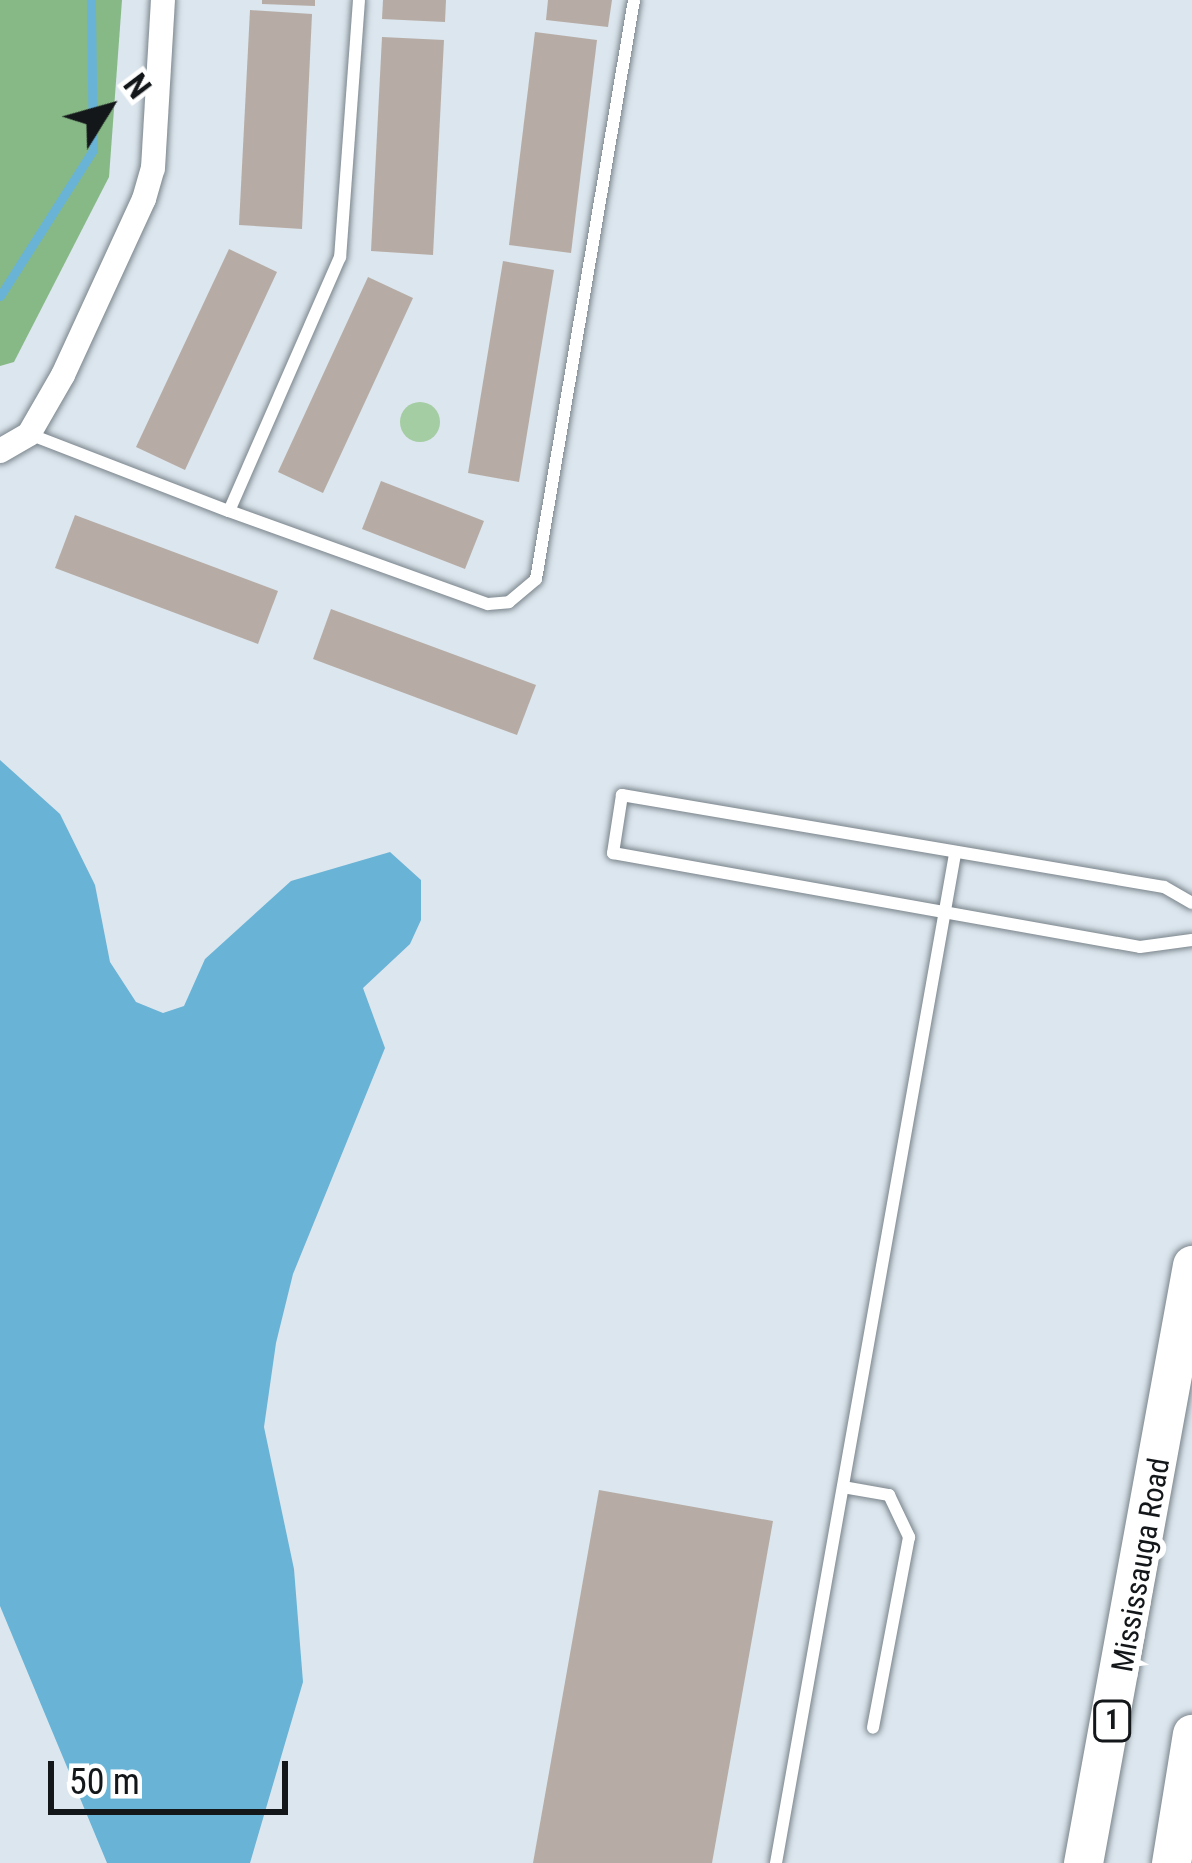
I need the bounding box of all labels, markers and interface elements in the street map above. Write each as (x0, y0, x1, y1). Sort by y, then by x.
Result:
north arrow (48, 48, 168, 168)
text: N (115, 66, 159, 106)
street label: Mississauga Road (1104, 1455, 1178, 1675)
road number: 1 (1091, 1700, 1133, 1742)
scale bar (54, 1737, 294, 1811)
text: 50 m (69, 1761, 140, 1803)

